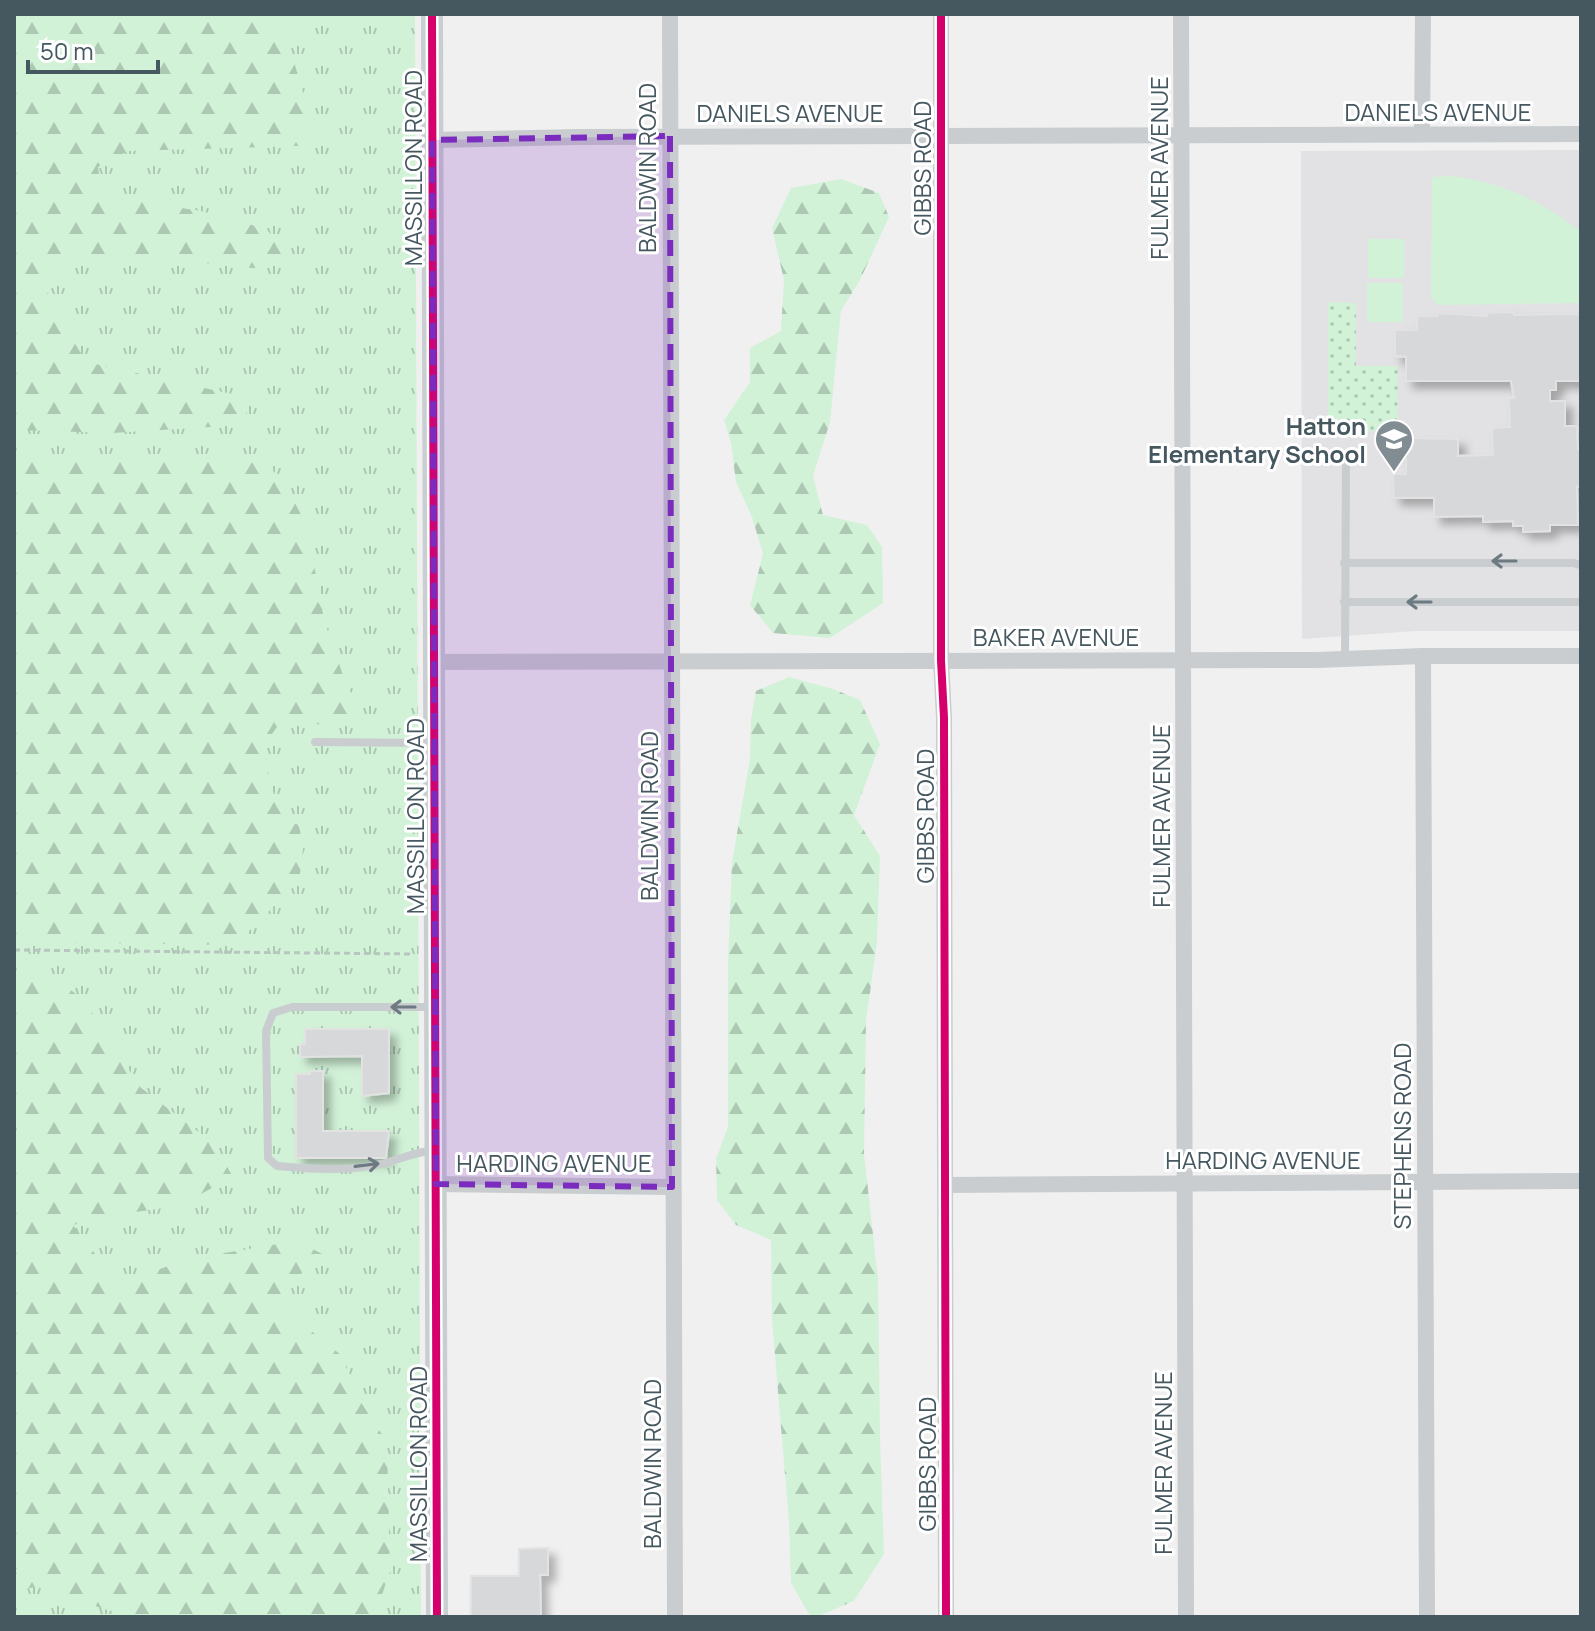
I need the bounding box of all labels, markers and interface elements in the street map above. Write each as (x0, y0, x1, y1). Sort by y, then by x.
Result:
scale bar (28, 24, 158, 74)
text: 50 m (40, 34, 94, 67)
street label: MASSILLON ROAD (396, 70, 429, 266)
street label: FULMER AVENUE (1142, 76, 1175, 260)
street label: BALDWIN ROAD (630, 83, 663, 253)
street label: DANIELS AVENUE (1344, 95, 1532, 128)
street label: DANIELS AVENUE (696, 96, 884, 129)
street label: GIBBS ROAD (905, 101, 938, 235)
place label: Hatton Elementary School (1148, 409, 1366, 470)
school or university icon: Hatton Elementary School (1373, 418, 1415, 473)
one-way arrow (1491, 553, 1518, 569)
one-way arrow (1406, 594, 1433, 610)
street label: BAKER AVENUE (973, 620, 1139, 653)
street label: MASSILLON ROAD (398, 718, 431, 914)
street label: FULMER AVENUE (1144, 724, 1177, 908)
street label: BALDWIN ROAD (632, 731, 665, 901)
street label: GIBBS ROAD (908, 749, 941, 883)
one-way arrow (390, 999, 417, 1015)
street label: STEPHENS ROAD (1385, 1043, 1418, 1229)
street label: HARDING AVENUE (1165, 1143, 1361, 1176)
street label: HARDING AVENUE (456, 1146, 652, 1179)
one-way arrow (353, 1158, 380, 1173)
street label: MASSILLON ROAD (401, 1366, 434, 1562)
street label: FULMER AVENUE (1146, 1371, 1179, 1555)
street label: BALDWIN ROAD (635, 1379, 668, 1549)
street label: GIBBS ROAD (910, 1397, 943, 1531)

